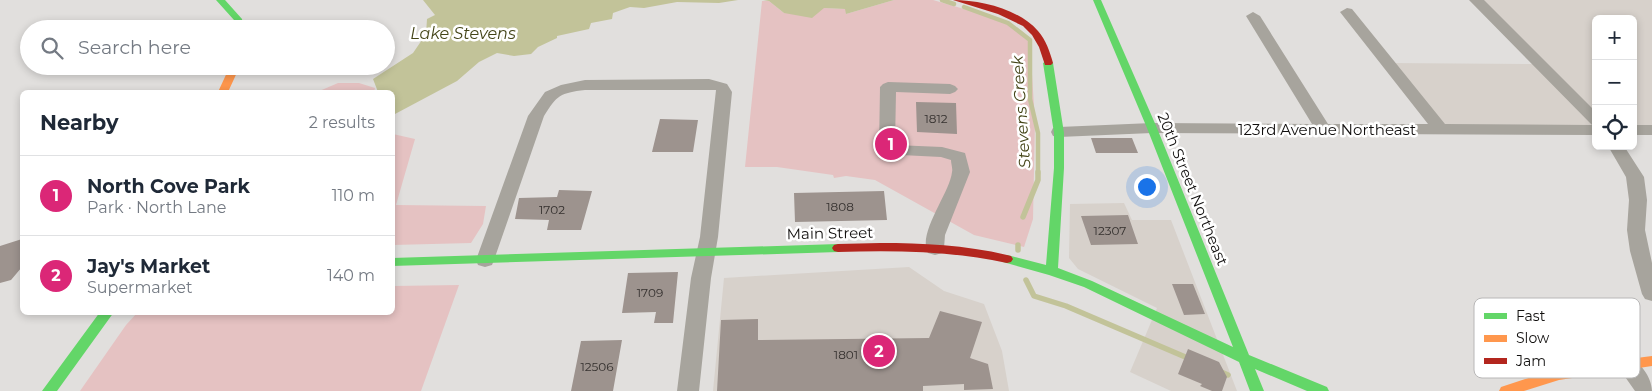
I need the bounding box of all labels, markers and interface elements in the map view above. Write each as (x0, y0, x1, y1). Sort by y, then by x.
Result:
map controls (1592, 15, 1637, 150)
button: + (1592, 15, 1637, 60)
search box (20, 20, 395, 75)
water label: Lake Stevens (410, 24, 516, 43)
icon: search (38, 34, 66, 62)
text: Search here (78, 36, 191, 59)
water label: Stevens Creek (1007, 53, 1034, 169)
button: − (1592, 60, 1637, 105)
button: locate (1592, 105, 1637, 150)
text: Nearby (40, 110, 119, 135)
street label: 20th Street Northeast (1154, 110, 1232, 268)
house number: 1812 (924, 111, 948, 126)
text: 2 results (309, 113, 375, 132)
street label: 123rd Avenue Northeast (1238, 120, 1416, 139)
pin: 1 (875, 125, 907, 163)
your location (1134, 174, 1160, 200)
text: North Cove Park (87, 175, 250, 198)
text: 1 (53, 186, 59, 205)
text: 110 m (332, 186, 375, 205)
text: Park · North Lane (87, 198, 227, 217)
house number: 1808 (826, 199, 854, 214)
house number: 1702 (539, 202, 565, 217)
street label: Main Street (787, 223, 873, 243)
house number: 12307 (1094, 223, 1126, 238)
text: Jay's Market (87, 255, 210, 278)
text: 2 (51, 266, 61, 285)
text: 140 m (327, 266, 375, 285)
text: Supermarket (87, 278, 193, 297)
house number: 1709 (637, 285, 663, 300)
legend (1474, 298, 1640, 378)
text: Fast (1516, 307, 1546, 325)
text: Slow (1516, 329, 1550, 347)
pin: 2 (863, 332, 895, 370)
house number: 1801 (834, 347, 858, 362)
text: Jam (1515, 352, 1546, 370)
house number: 12506 (580, 359, 614, 374)

